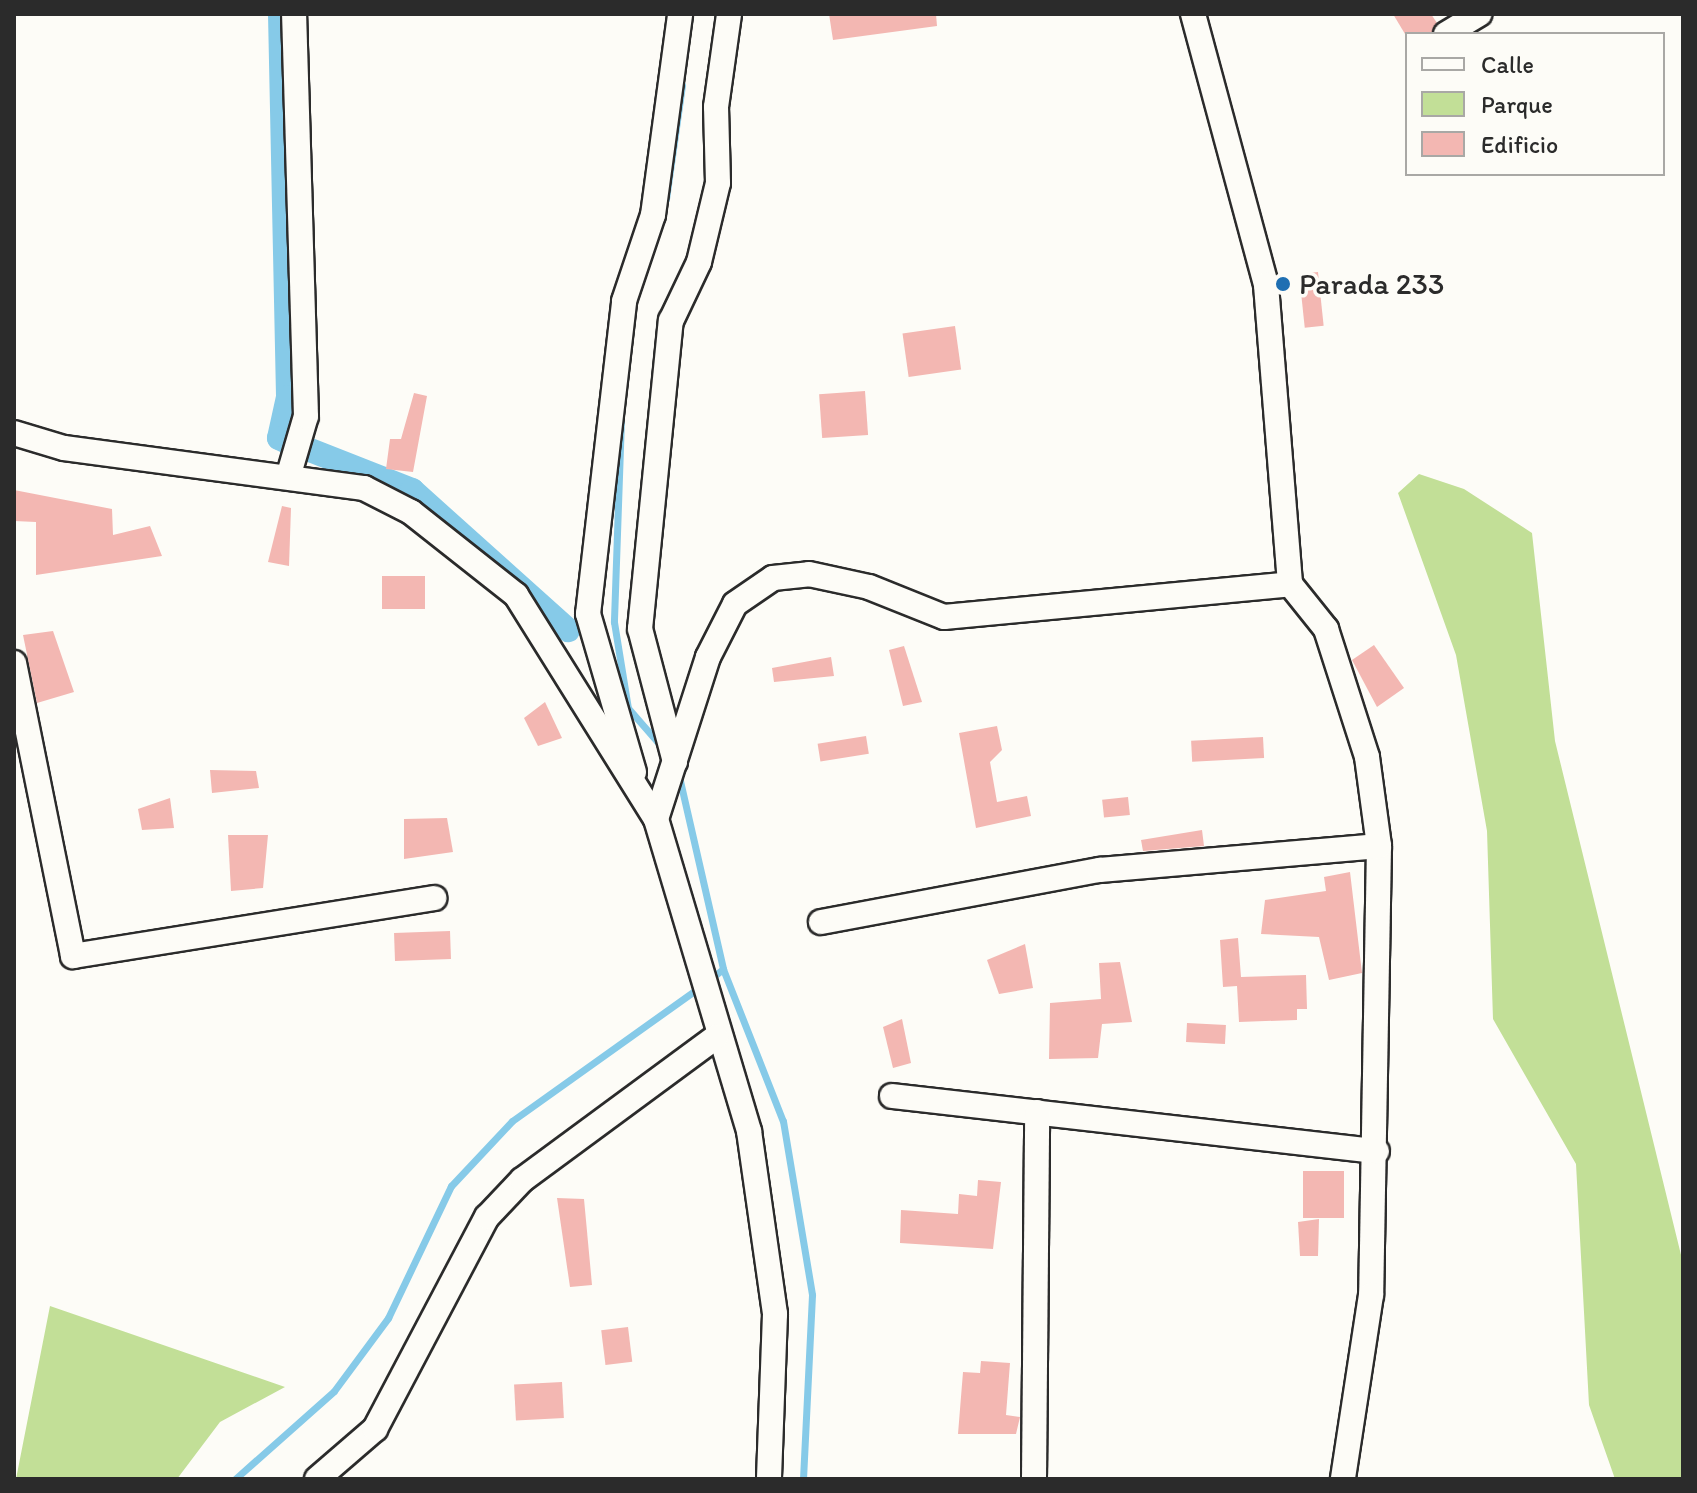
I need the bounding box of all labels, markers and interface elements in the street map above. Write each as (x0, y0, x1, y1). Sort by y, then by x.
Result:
legend (1405, 32, 1665, 176)
text: Calle (1481, 50, 1534, 79)
text: Parque (1481, 90, 1553, 119)
text: Edificio (1481, 130, 1558, 159)
place label: Parada 233 (1299, 266, 1444, 302)
marker: Parada 233 (1274, 275, 1292, 293)

